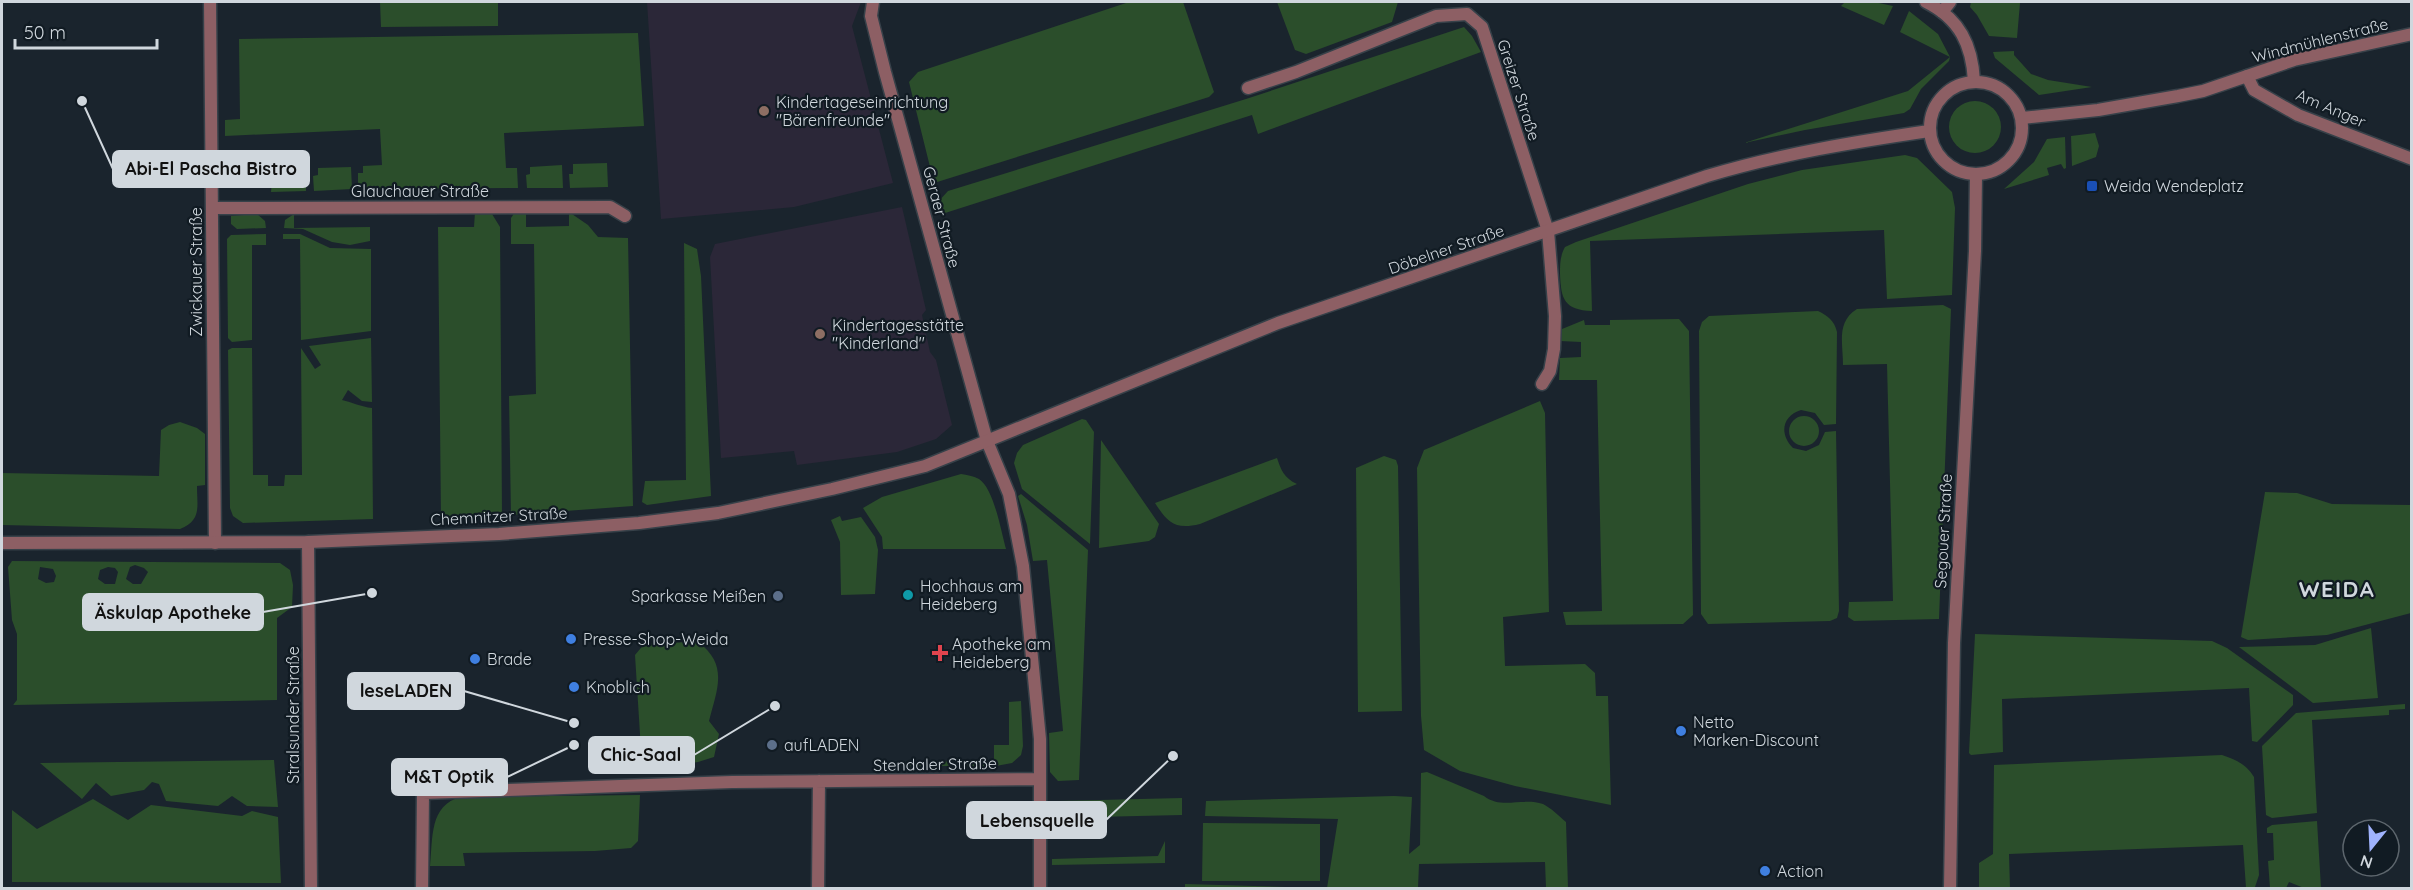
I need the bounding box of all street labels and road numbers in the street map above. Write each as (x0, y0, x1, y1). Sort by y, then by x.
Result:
street label: Windmühlenstraße (2250, 13, 2390, 67)
street label: Greizer Straße (1493, 37, 1545, 143)
street label: Am Anger (2293, 84, 2369, 132)
street label: Geraer Straße (919, 164, 965, 270)
street label: Glauchauer Straße (351, 181, 489, 201)
street label: Zwickauer Straße (186, 207, 206, 337)
street label: Döbelner Straße (1385, 220, 1507, 278)
street label: Segouer Straße (1930, 473, 1956, 589)
street label: Chemnitzer Straße (430, 502, 568, 530)
street label: Stralsunder Straße (283, 646, 303, 784)
street label: Stendaler Straße (873, 753, 997, 775)

